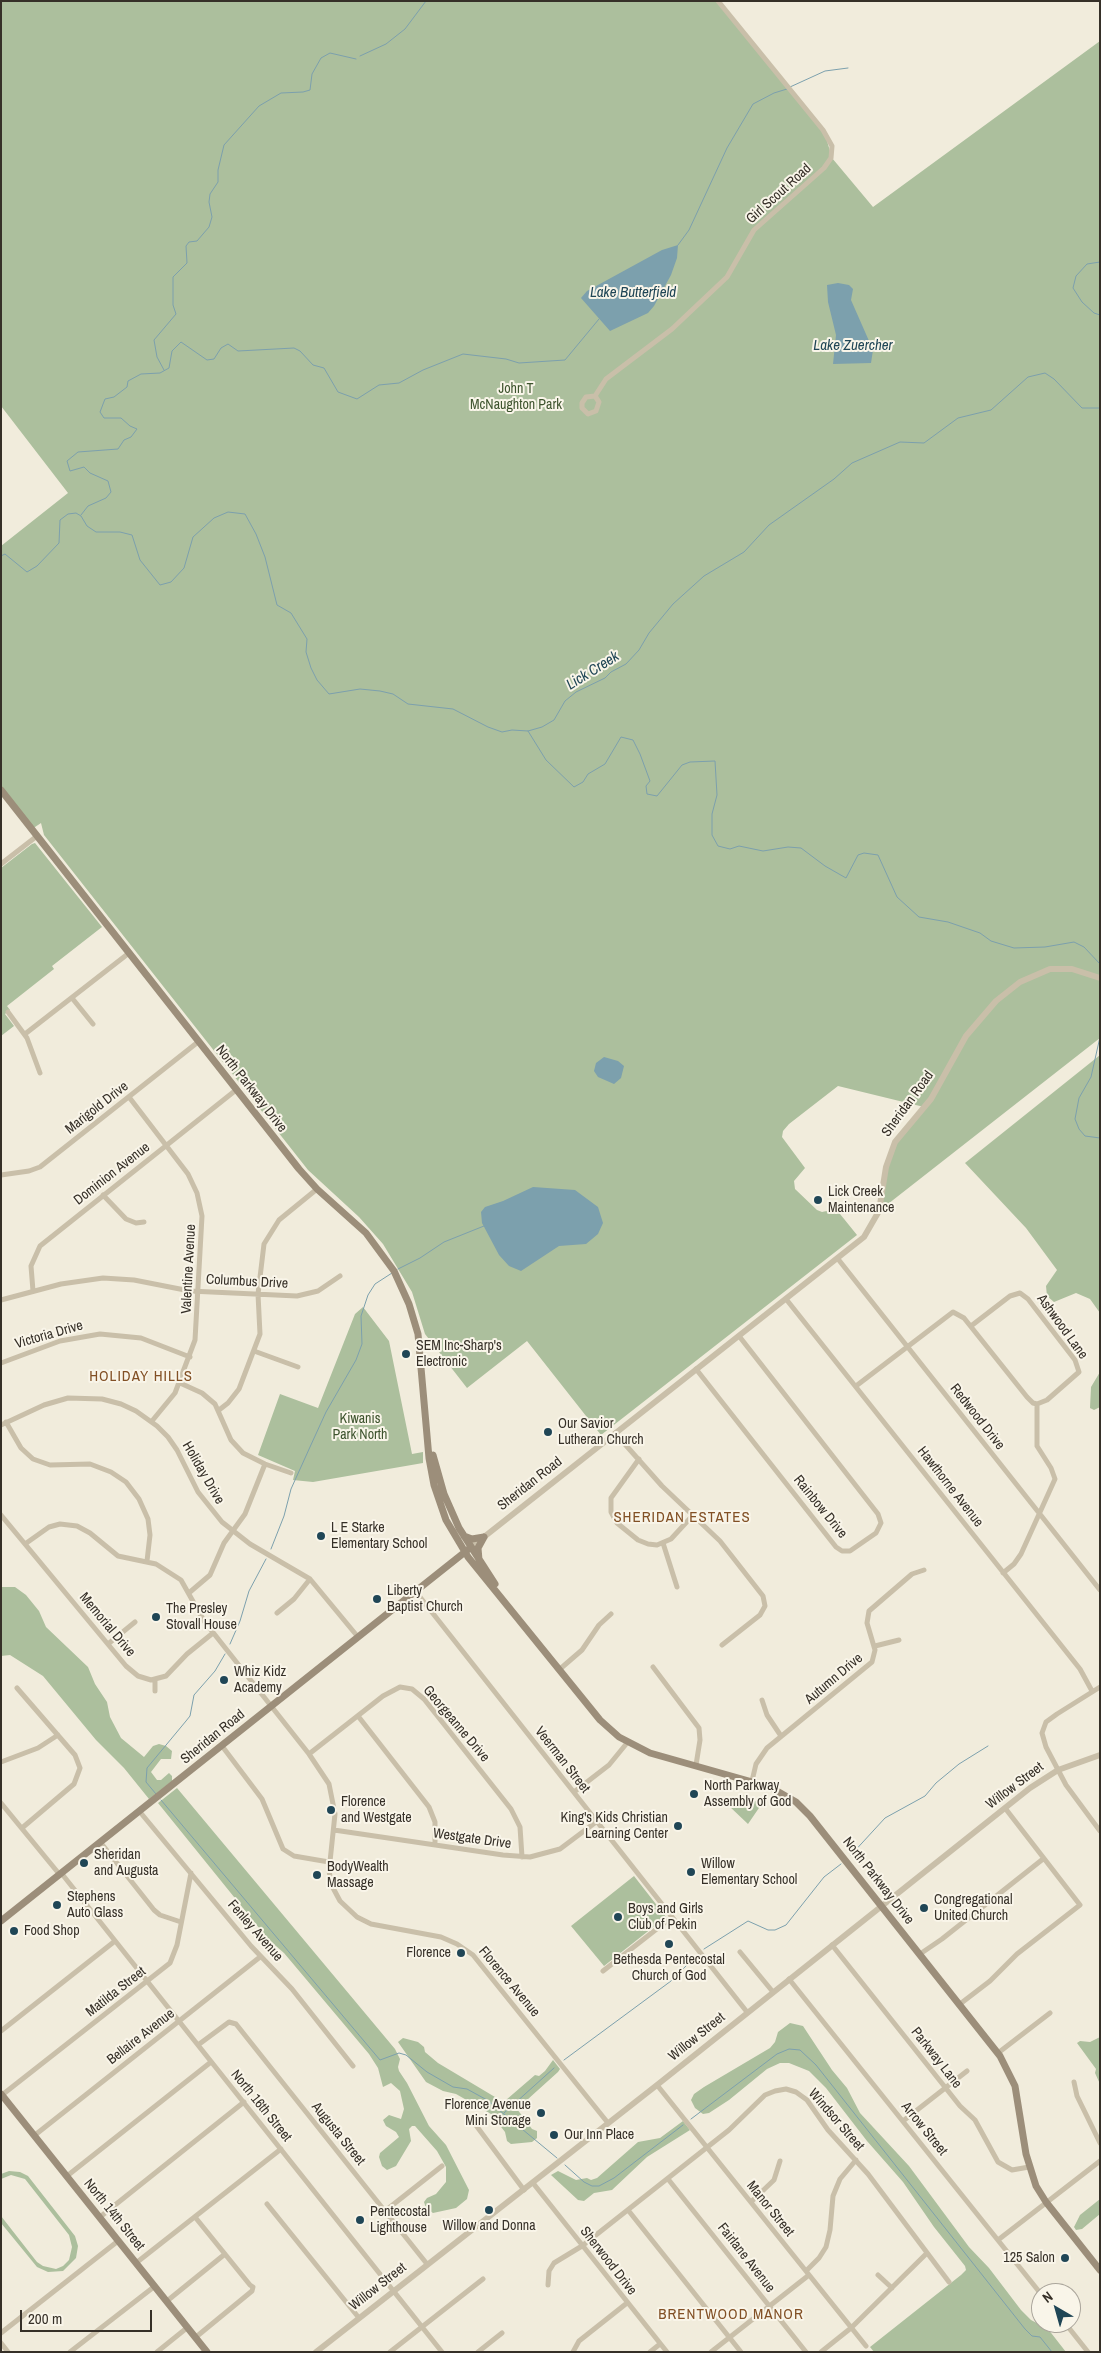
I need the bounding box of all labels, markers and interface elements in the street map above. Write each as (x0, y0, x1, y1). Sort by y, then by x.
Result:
street label: Girl Scout Road (743, 160, 815, 228)
water label: Lake Butterfield (590, 284, 676, 302)
water label: Lake Zuercher (813, 337, 893, 355)
park label: John T McNaughton Park (470, 381, 562, 414)
water label: Lick Creek (563, 648, 623, 694)
street label: North Parkway Drive (212, 1042, 290, 1136)
street label: Sheridan Road (879, 1068, 937, 1140)
street label: Marigold Drive (62, 1078, 132, 1138)
street label: Dominion Avenue (71, 1139, 153, 1209)
place label: Lick Creek Maintenance (828, 1184, 894, 1216)
marker: Lick Creek Maintenance (812, 1194, 824, 1206)
street label: Valentine Avenue (178, 1224, 200, 1314)
street label: Columbus Drive (205, 1271, 289, 1293)
street label: Ashwood Lane (1033, 1291, 1091, 1363)
street label: Victoria Drive (13, 1317, 85, 1353)
place label: SEM Inc-Sharp's Electronic (416, 1338, 502, 1370)
marker: SEM Inc-Sharp's Electronic (400, 1348, 412, 1360)
district label: HOLIDAY HILLS (88, 1368, 194, 1386)
street label: Redwood Drive (946, 1381, 1008, 1453)
park label: Kiwanis Park North (333, 1411, 387, 1444)
place label: Our Savior Lutheran Church (558, 1416, 644, 1448)
marker: Our Savior Lutheran Church (542, 1426, 554, 1438)
street label: Holiday Drive (178, 1439, 228, 1507)
street label: Hawthorne Avenue (913, 1443, 987, 1531)
street label: Sheridan Road (494, 1454, 566, 1514)
street label: Rainbow Drive (790, 1472, 850, 1542)
district label: SHERIDAN ESTATES (611, 1509, 753, 1527)
place label: L E Starke Elementary School (331, 1520, 427, 1552)
marker: L E Starke Elementary School (315, 1530, 327, 1542)
place label: Liberty Baptist Church (387, 1583, 463, 1615)
street label: Memorial Drive (75, 1590, 139, 1660)
marker: Liberty Baptist Church (371, 1593, 383, 1605)
place label: The Presley Stovall House (166, 1601, 237, 1634)
marker: The Presley Stovall House (150, 1611, 162, 1623)
street label: Autumn Drive (802, 1650, 866, 1708)
place label: Whiz Kidz Academy (234, 1664, 286, 1696)
marker: Whiz Kidz Academy (218, 1674, 230, 1686)
street label: Georgeanne Drive (419, 1682, 493, 1766)
street label: Sheridan Road (178, 1706, 248, 1768)
street label: Veerman Street (531, 1723, 593, 1797)
street label: Willow Street (983, 1759, 1047, 1813)
place label: North Parkway Assembly of God (704, 1778, 791, 1810)
marker: North Parkway Assembly of God (688, 1788, 700, 1800)
place label: Florence and Westgate (341, 1794, 412, 1826)
marker: Florence and Westgate (325, 1804, 337, 1816)
place label: King's Kids Christian Learning Center (561, 1810, 668, 1842)
marker: King's Kids Christian Learning Center (672, 1820, 684, 1832)
street label: Westgate Drive (432, 1825, 512, 1853)
street label: North Parkway Drive (839, 1834, 917, 1928)
place label: Sheridan and Augusta (94, 1847, 158, 1880)
place label: Willow Elementary School (701, 1856, 797, 1888)
marker: Sheridan and Augusta (78, 1857, 90, 1869)
place label: BodyWealth Massage (327, 1859, 389, 1891)
marker: Willow Elementary School (685, 1866, 697, 1878)
marker: BodyWealth Massage (311, 1869, 323, 1881)
place label: Stephens Auto Glass (67, 1889, 123, 1921)
place label: Congregational United Church (934, 1892, 1012, 1924)
street label: Fenley Avenue (224, 1897, 286, 1965)
marker: Stephens Auto Glass (51, 1899, 63, 1911)
place label: Boys and Girls Club of Pekin (628, 1901, 703, 1934)
marker: Congregational United Church (918, 1902, 930, 1914)
marker: Boys and Girls Club of Pekin (612, 1911, 624, 1923)
place label: Food Shop (24, 1923, 80, 1939)
marker: Food Shop (8, 1925, 20, 1937)
marker: Bethesda Pentecostal Church of God (663, 1938, 675, 1950)
street label: Florence Avenue (475, 1943, 543, 2021)
place label: Florence (406, 1945, 451, 1961)
marker: Florence (455, 1947, 467, 1959)
place label: Bethesda Pentecostal Church of God (613, 1952, 725, 1984)
street label: Matilda Street (83, 1963, 149, 2021)
street label: Bellaire Avenue (104, 2005, 178, 2069)
street label: Willow Street (665, 2009, 729, 2065)
street label: Parkway Lane (907, 2024, 965, 2092)
street label: North 16th Street (227, 2067, 295, 2145)
street label: Windsor Street (805, 2086, 867, 2154)
place label: Florence Avenue Mini Storage (444, 2097, 531, 2130)
street label: Augusta Street (308, 2099, 368, 2169)
street label: Arrow Street (897, 2099, 951, 2159)
marker: Florence Avenue Mini Storage (535, 2107, 547, 2119)
place label: Our Inn Place (564, 2127, 634, 2143)
marker: Our Inn Place (548, 2129, 560, 2141)
street label: North 14th Street (80, 2176, 148, 2254)
street label: Manor Street (743, 2178, 797, 2240)
place label: Pentecostal Lighthouse (370, 2204, 430, 2236)
marker: Willow and Donna (483, 2204, 495, 2216)
marker: Pentecostal Lighthouse (354, 2214, 366, 2226)
place label: Willow and Donna (442, 2218, 536, 2234)
street label: Fairlane Avenue (714, 2220, 778, 2296)
street label: Sherwood Drive (576, 2223, 640, 2299)
place label: 125 Salon (1003, 2250, 1055, 2266)
marker: 125 Salon (1059, 2252, 1071, 2264)
street label: Willow Street (346, 2260, 410, 2314)
north arrow (1031, 2283, 1081, 2333)
text: N (1039, 2287, 1056, 2307)
scale bar (22, 2300, 155, 2332)
district label: BRENTWOOD MANOR (656, 2306, 806, 2324)
text: 200 m (28, 2308, 62, 2329)

